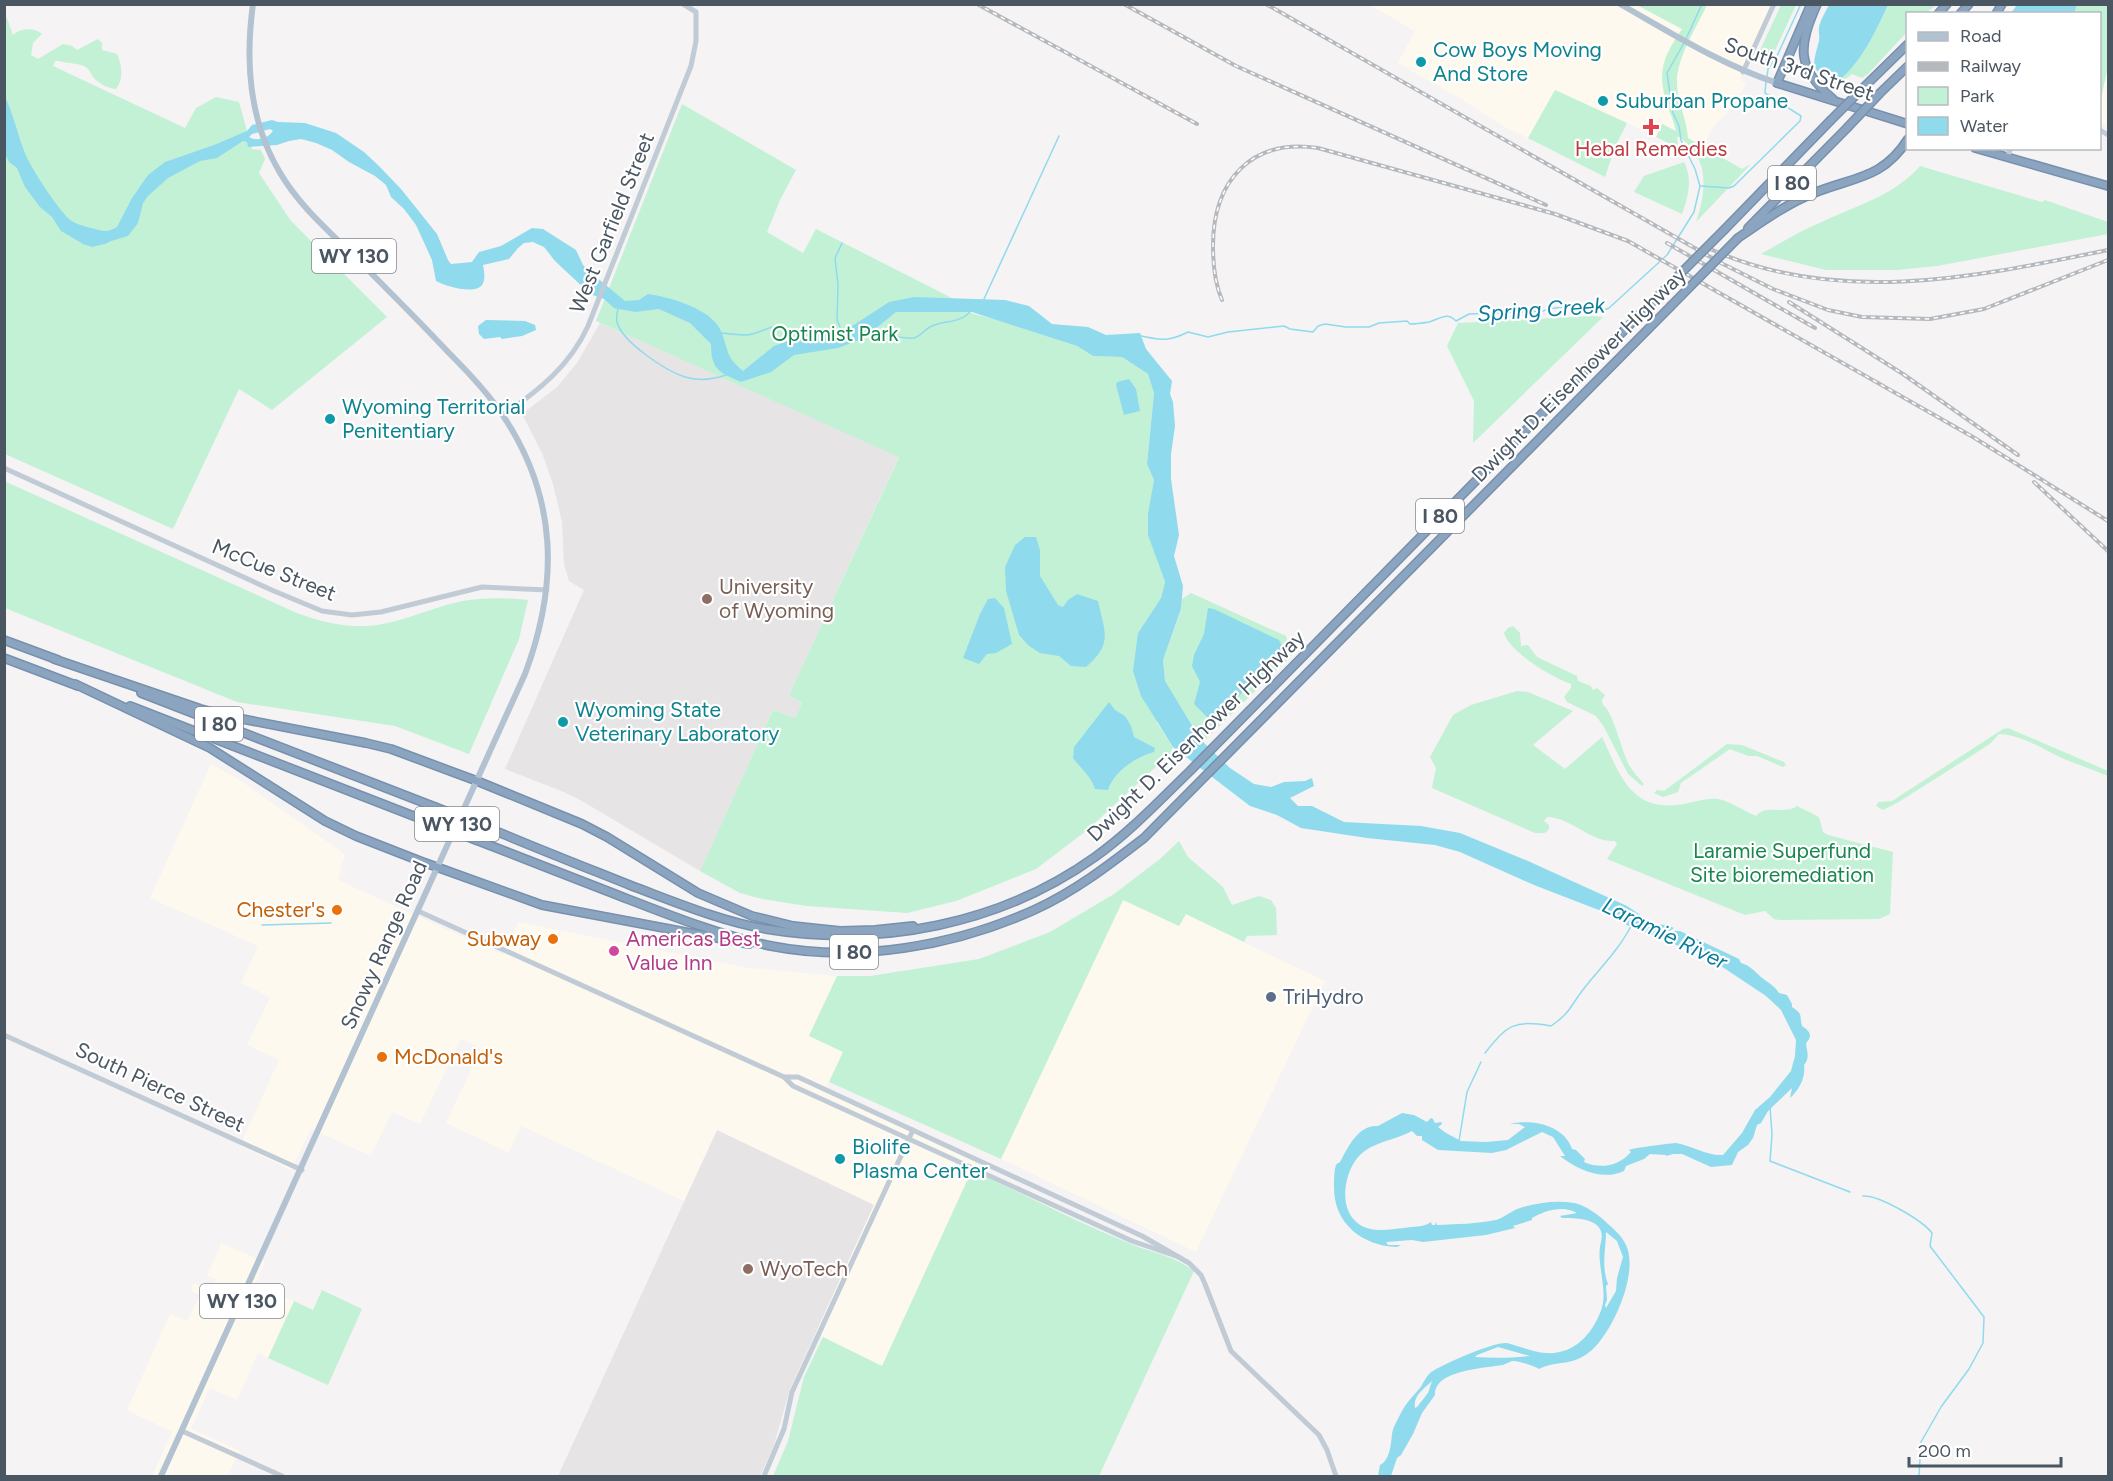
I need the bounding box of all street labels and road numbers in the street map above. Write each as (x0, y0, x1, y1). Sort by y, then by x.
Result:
street label: South 3rd Street (1721, 31, 1877, 106)
street label: West Garfield Street (564, 129, 659, 317)
road number: I 80 (1768, 166, 1816, 200)
road number: WY 130 (312, 239, 396, 273)
street label: Dwight D. Eisenhower Highway (1466, 262, 1691, 487)
road number: I 80 (1416, 499, 1464, 533)
street label: McCue Street (209, 533, 340, 606)
street label: Dwight D. Eisenhower Highway (1082, 625, 1310, 846)
road number: I 80 (195, 707, 243, 741)
road number: WY 130 (415, 807, 499, 841)
street label: Snowy Range Road (335, 857, 432, 1033)
road number: I 80 (830, 935, 878, 969)
street label: South Pierce Street (72, 1036, 249, 1137)
road number: WY 130 (200, 1284, 284, 1318)

